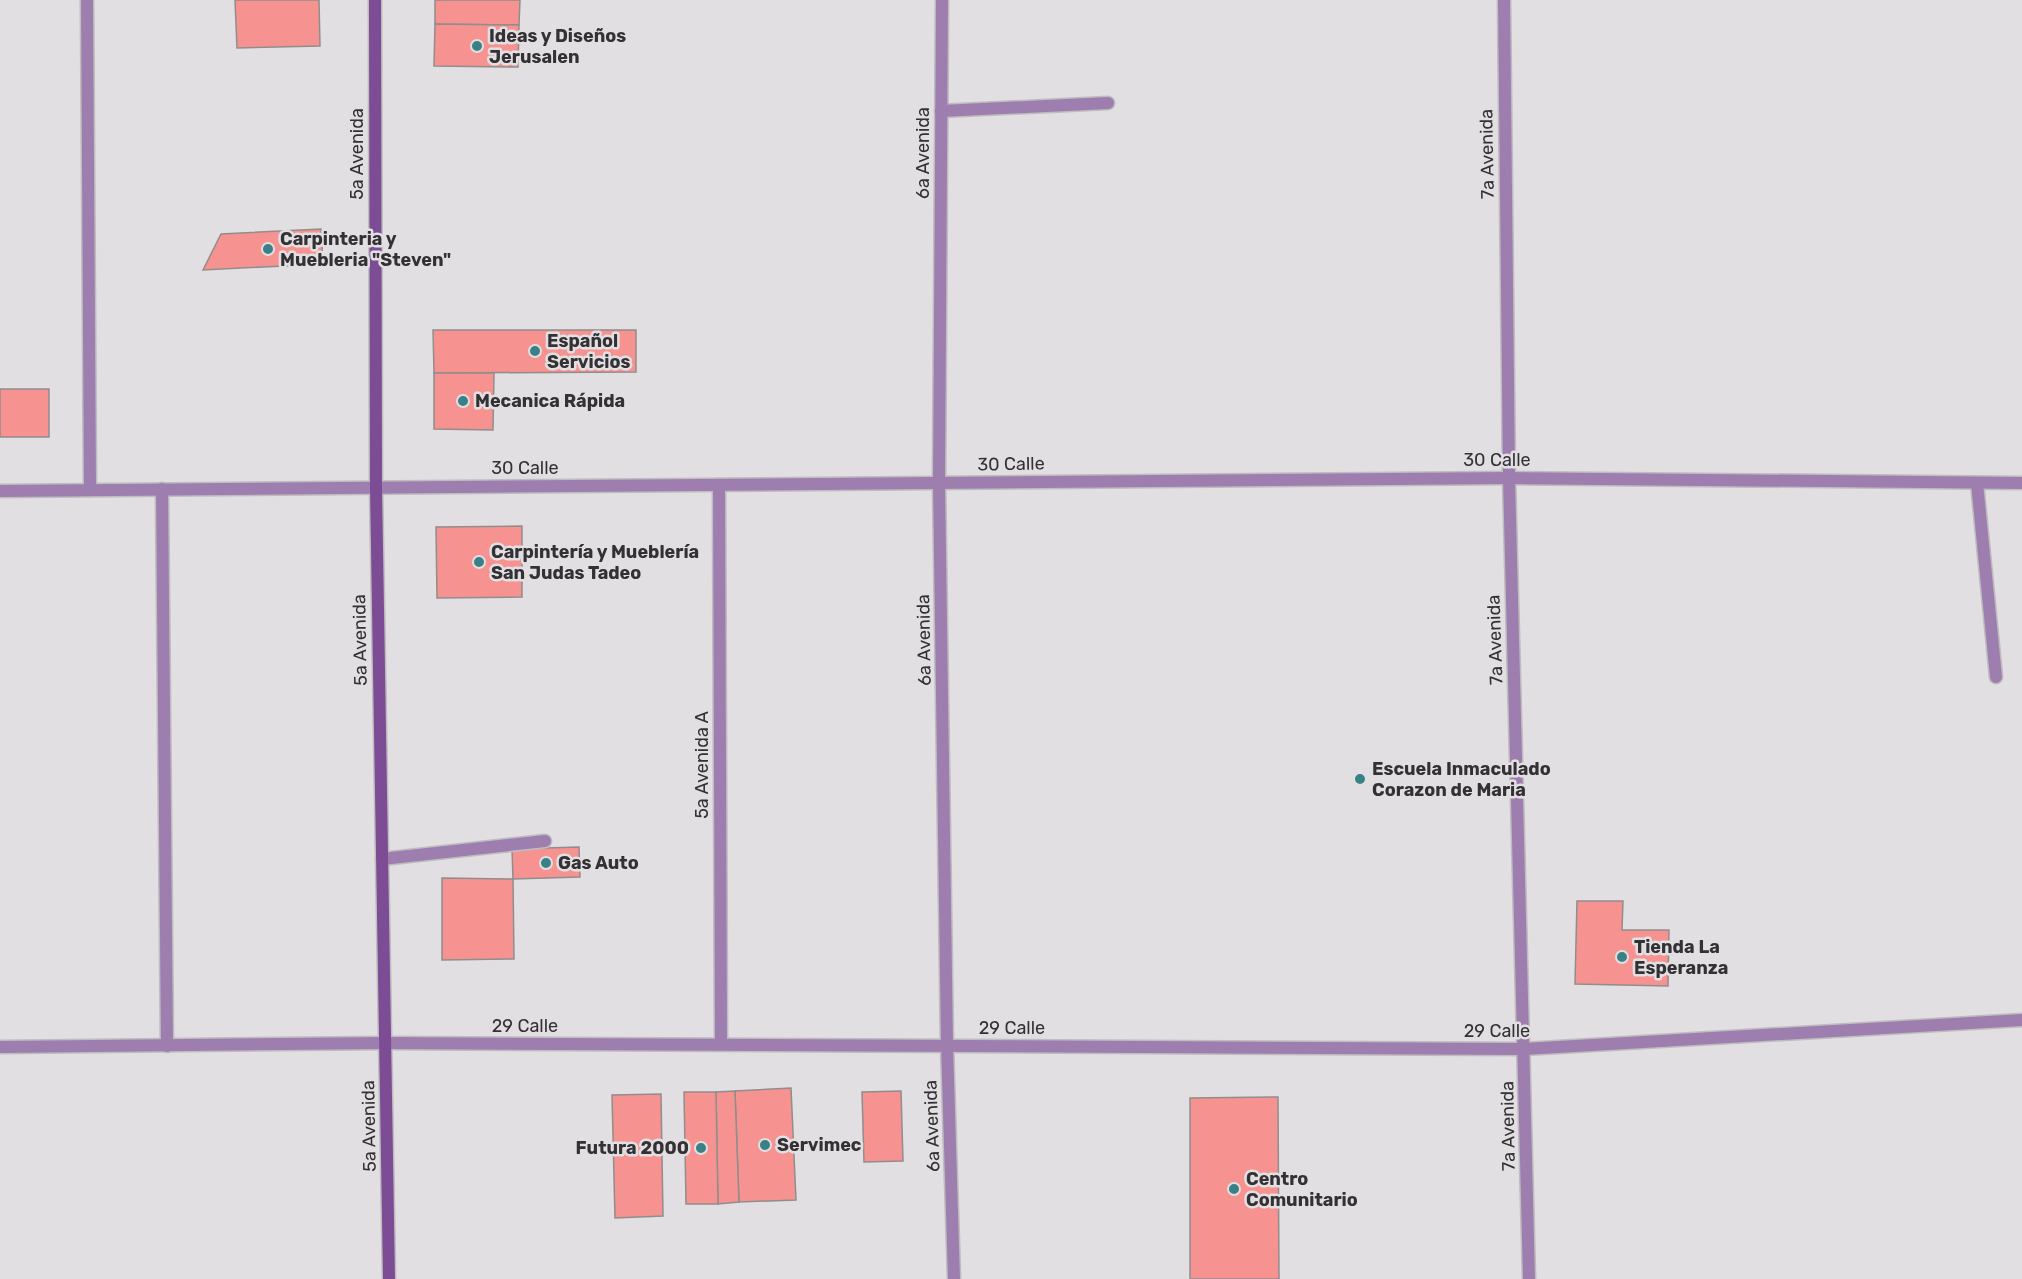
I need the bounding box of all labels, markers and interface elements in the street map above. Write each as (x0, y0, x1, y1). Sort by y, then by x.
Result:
place label: Ideas y Diseños Jerusalen (489, 25, 626, 68)
marker: Ideas y Diseños Jerusalen (470, 39, 484, 53)
street label: 6a Avenida (912, 107, 934, 199)
street label: 5a Avenida (346, 108, 368, 200)
street label: 7a Avenida (1475, 109, 1499, 199)
place label: Carpinteria y Muebleria "Steven" (280, 228, 451, 271)
marker: Carpinteria y Muebleria "Steven" (261, 242, 275, 256)
place label: Español Servicios (547, 330, 630, 373)
marker: Español Servicios (528, 344, 542, 358)
place label: Mecanica Rápida (475, 390, 625, 412)
marker: Mecanica Rápida (456, 394, 470, 408)
street label: 30 Calle (1463, 449, 1531, 471)
street label: 30 Calle (977, 452, 1045, 476)
street label: 30 Calle (491, 457, 559, 479)
place label: Carpintería y Mueblería San Judas Tadeo (491, 541, 699, 584)
marker: Carpintería y Mueblería San Judas Tadeo (472, 555, 486, 569)
street label: 5a Avenida (348, 594, 372, 686)
street label: 6a Avenida (912, 594, 936, 686)
street label: 7a Avenida (1482, 595, 1508, 685)
street label: 5a Avenida A (691, 711, 713, 819)
place label: Escuela Inmaculado Corazon de Maria (1372, 758, 1551, 801)
marker: Escuela Inmaculado Corazon de Maria (1353, 772, 1367, 786)
place label: Gas Auto (558, 852, 639, 874)
marker: Gas Auto (539, 856, 553, 870)
place label: Tienda La Esperanza (1634, 936, 1728, 979)
marker: Tienda La Esperanza (1615, 950, 1629, 964)
street label: 29 Calle (492, 1015, 558, 1037)
street label: 29 Calle (979, 1017, 1045, 1039)
street label: 29 Calle (1464, 1020, 1530, 1042)
street label: 5a Avenida (357, 1080, 381, 1172)
street label: 6a Avenida (919, 1080, 945, 1172)
street label: 7a Avenida (1496, 1081, 1520, 1171)
place label: Servimec (777, 1134, 862, 1156)
place label: Futura 2000 (576, 1137, 689, 1159)
marker: Servimec (758, 1138, 772, 1152)
marker: Futura 2000 (694, 1141, 708, 1155)
place label: Centro Comunitario (1246, 1168, 1358, 1211)
marker: Centro Comunitario (1227, 1182, 1241, 1196)

